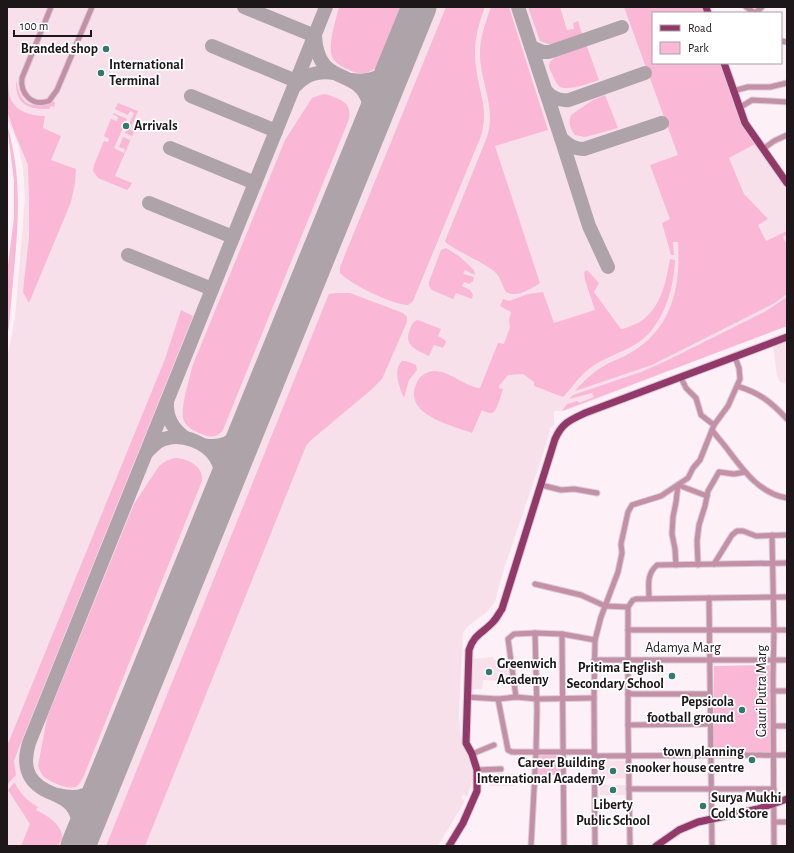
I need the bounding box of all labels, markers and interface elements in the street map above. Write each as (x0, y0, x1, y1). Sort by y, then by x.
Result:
scale bar (14, 12, 91, 38)
legend (652, 12, 782, 64)
text: 100 m (20, 20, 48, 32)
text: Road (688, 22, 712, 34)
place label: Branded shop (21, 42, 98, 56)
text: Park (688, 42, 709, 54)
marker: Branded shop (101, 44, 111, 54)
place label: International Terminal (109, 58, 184, 88)
marker: International Terminal (96, 68, 106, 78)
place label: Arrivals (134, 119, 178, 133)
marker: Arrivals (121, 121, 131, 131)
street label: Adamya Marg (645, 641, 721, 655)
street label: Gauri Putra Marg (755, 645, 769, 737)
place label: Greenwich Academy (497, 657, 557, 687)
place label: Pritima English Secondary School (567, 661, 664, 691)
marker: Greenwich Academy (484, 667, 494, 677)
marker: Pritima English Secondary School (667, 671, 677, 681)
place label: Pepsicola football ground (647, 695, 735, 725)
marker: Pepsicola football ground (737, 705, 747, 715)
place label: town planning snooker house centre (626, 745, 745, 775)
marker: town planning snooker house centre (747, 755, 757, 765)
place label: Career Building International Academy (477, 756, 606, 786)
marker: Career Building International Academy (608, 766, 618, 776)
marker: Liberty Public School (608, 785, 618, 795)
place label: Surya Mukhi Cold Store (711, 791, 781, 821)
place label: Liberty Public School (576, 798, 650, 828)
marker: Surya Mukhi Cold Store (698, 801, 708, 811)

